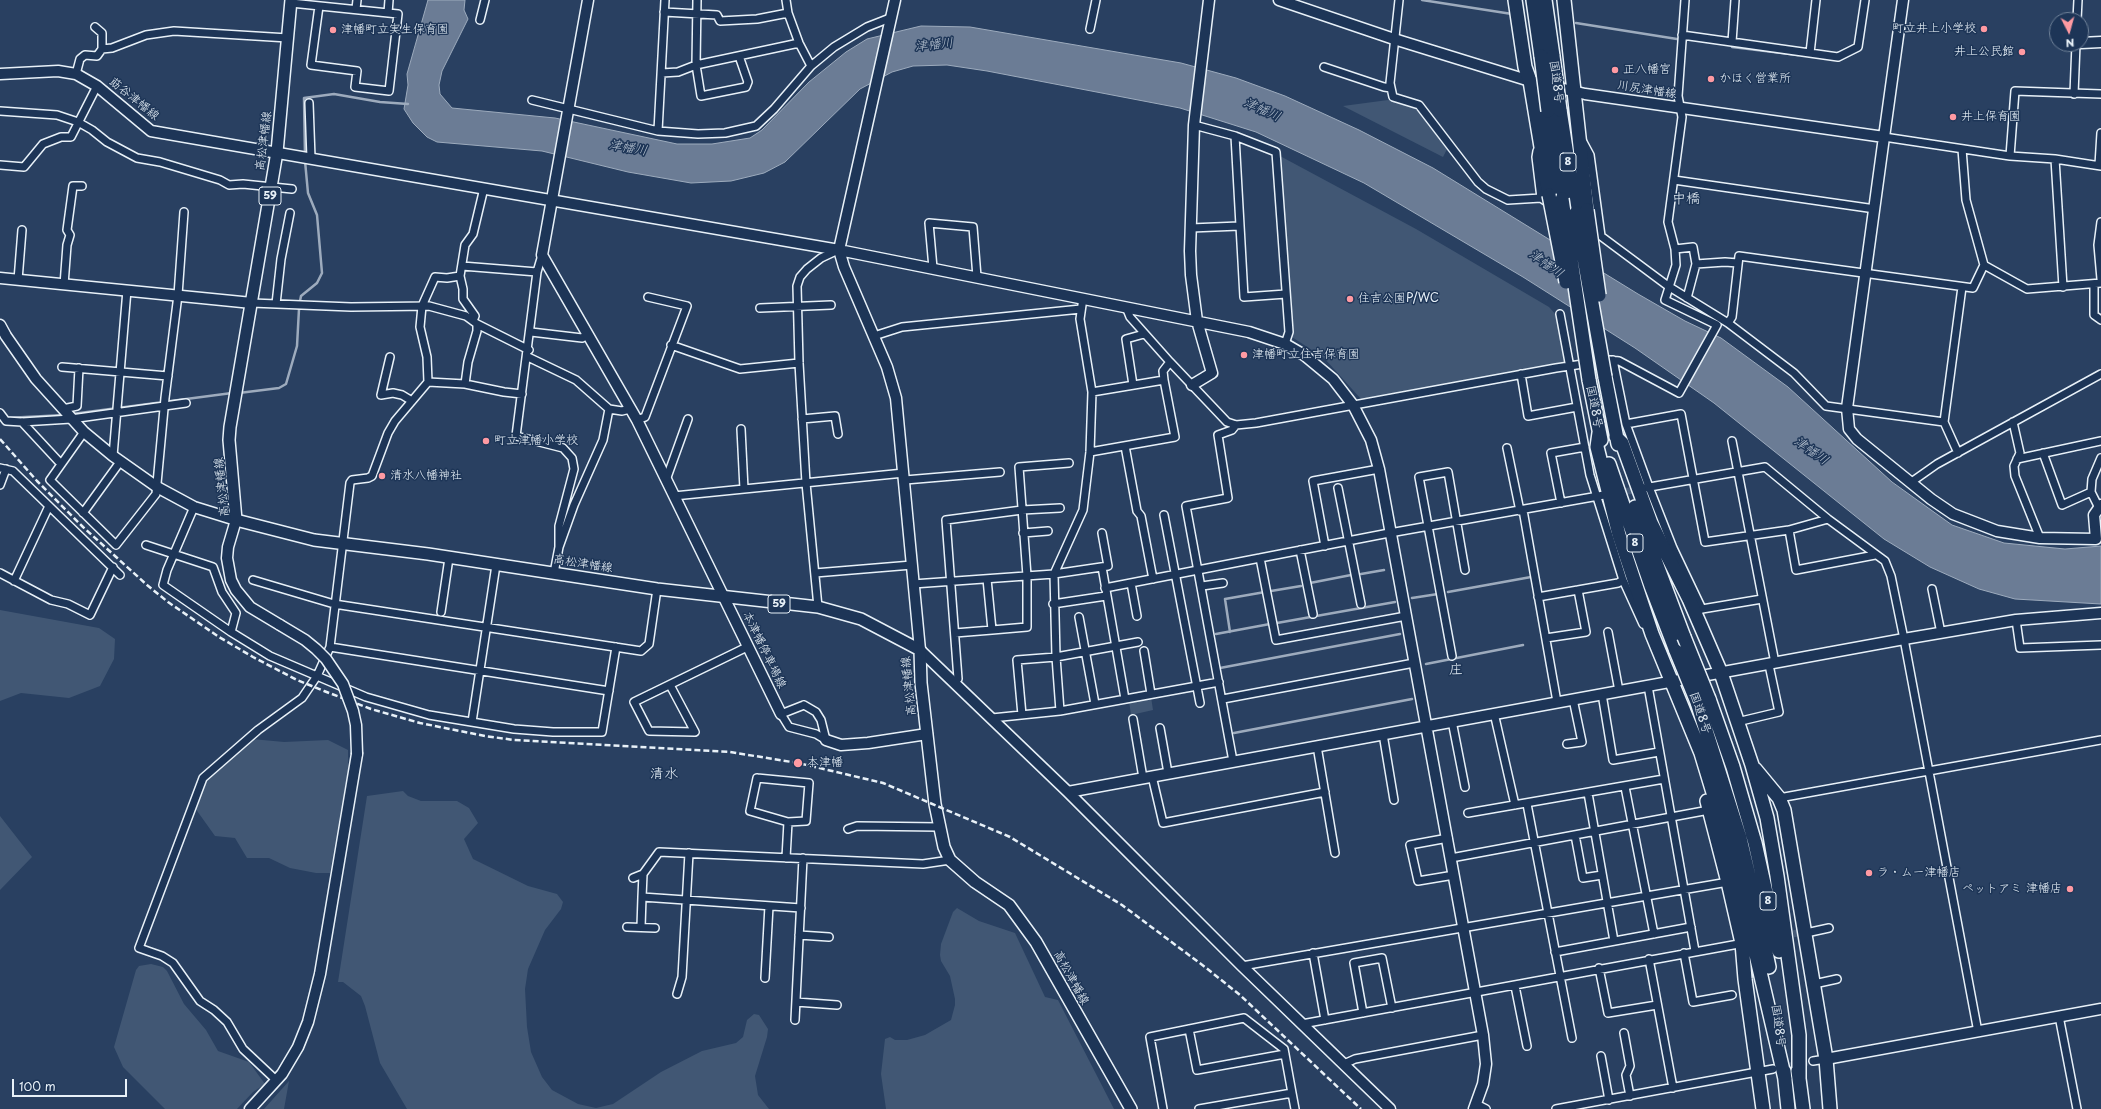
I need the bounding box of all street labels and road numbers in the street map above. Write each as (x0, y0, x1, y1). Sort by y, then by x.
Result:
street label: 国道8号 (1546, 59, 1566, 105)
street label: 莇谷津幡線 (106, 75, 162, 123)
street label: 川尻津幡線 (1616, 78, 1678, 102)
street label: 高松津幡線 (253, 110, 275, 172)
road number: 8 (1560, 153, 1576, 171)
road number: 59 (259, 187, 281, 205)
street label: 国道8号 (1583, 384, 1605, 430)
street label: 高松津幡線 (212, 456, 232, 518)
road number: 8 (1627, 534, 1643, 552)
street label: 高松津幡線 (552, 552, 614, 576)
road number: 59 (768, 595, 790, 613)
street label: 本津幡停車場線 (739, 609, 789, 691)
street label: 高松津幡線 (899, 655, 919, 717)
street label: 国道8号 (1686, 690, 1714, 736)
road number: 8 (1760, 892, 1776, 910)
street label: 高松津幡線 (1050, 948, 1092, 1008)
street label: 国道8号 (1768, 1003, 1788, 1049)

